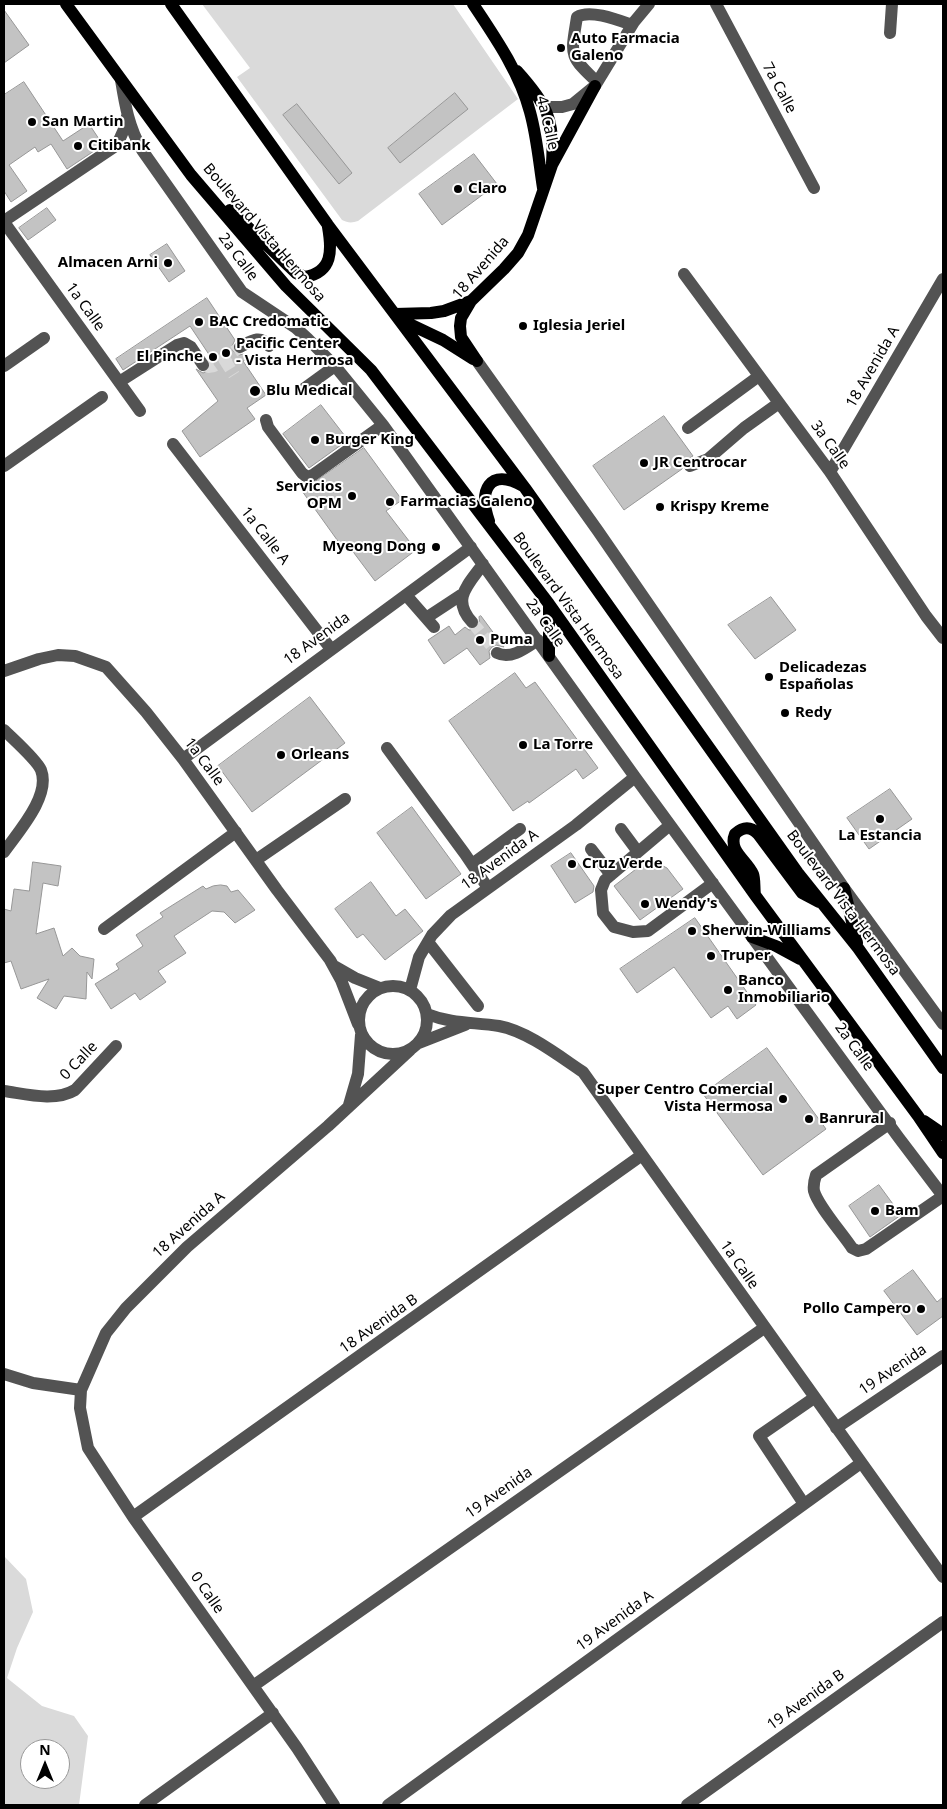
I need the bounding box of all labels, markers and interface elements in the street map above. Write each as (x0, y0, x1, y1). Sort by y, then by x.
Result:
place label: Auto Farmacia Galeno (571, 30, 680, 65)
marker: Auto Farmacia Galeno (555, 42, 567, 54)
street label: 7a Calle (758, 59, 800, 117)
street label: 4a Calle (532, 94, 562, 152)
place label: San Martin (42, 113, 123, 131)
marker: San Martin (26, 116, 38, 128)
place label: Citibank (88, 137, 151, 155)
marker: Citibank (72, 140, 84, 152)
street label: Boulevard Vista Hermosa (199, 160, 329, 306)
place label: Claro (468, 180, 507, 198)
marker: Claro (452, 183, 464, 195)
street label: 2a Calle (214, 230, 262, 284)
street label: 18 Avenida (449, 233, 513, 303)
place label: Almacen Arni (58, 254, 158, 272)
marker: Almacen Arni (162, 257, 174, 269)
street label: 1a Calle (62, 279, 108, 335)
place label: BAC Credomatic (209, 313, 329, 331)
marker: BAC Credomatic (193, 316, 205, 328)
place label: Iglesia Jeriel (533, 317, 625, 335)
marker: Iglesia Jeriel (517, 320, 529, 332)
street label: 18 Avenida A (842, 323, 904, 411)
place label: Pacific Center - Vista Hermosa (236, 335, 354, 370)
marker: Pacific Center - Vista Hermosa (220, 347, 232, 359)
place label: El Pinche (136, 348, 203, 366)
marker: El Pinche (207, 351, 219, 363)
place label: Blu Medical (266, 382, 352, 400)
marker: Blu Medical (248, 384, 262, 398)
street label: 3a Calle (807, 417, 853, 473)
place label: Burger King (325, 431, 414, 449)
marker: Burger King (309, 434, 321, 446)
place label: JR Centrocar (654, 454, 747, 472)
marker: JR Centrocar (638, 457, 650, 469)
place label: Servicios OPM (276, 478, 342, 513)
marker: Servicios OPM (346, 490, 358, 502)
place label: Farmacias Galeno (400, 493, 533, 511)
marker: Farmacias Galeno (384, 496, 396, 508)
place label: Krispy Kreme (670, 498, 769, 516)
marker: Krispy Kreme (654, 501, 666, 513)
street label: 1a Calle A (237, 503, 293, 569)
street label: Boulevard Vista Hermosa (509, 529, 627, 683)
place label: Myeong Dong (322, 538, 426, 556)
marker: Myeong Dong (430, 541, 442, 553)
street label: 2a Calle (522, 595, 568, 651)
street label: 18 Avenida (280, 609, 354, 669)
place label: Puma (490, 631, 533, 649)
marker: Puma (474, 634, 486, 646)
place label: Delicadezas Españolas (779, 659, 867, 694)
marker: Delicadezas Españolas (763, 671, 775, 683)
place label: Redy (795, 704, 832, 722)
marker: Redy (779, 707, 791, 719)
street label: 1a Calle (180, 735, 228, 789)
place label: La Torre (533, 736, 593, 754)
marker: La Torre (517, 739, 529, 751)
place label: Orleans (291, 746, 349, 764)
marker: Orleans (275, 749, 287, 761)
marker: La Estancia (874, 813, 886, 825)
street label: 18 Avenida A (458, 826, 542, 894)
street label: Boulevard Vista Hermosa (782, 827, 904, 979)
place label: La Estancia (838, 827, 922, 845)
place label: Cruz Verde (582, 855, 663, 873)
marker: Cruz Verde (566, 858, 578, 870)
place label: Wendy's (655, 895, 718, 913)
marker: Wendy's (639, 898, 651, 910)
place label: Sherwin-Williams (702, 922, 831, 940)
marker: Sherwin-Williams (686, 925, 698, 937)
place label: Truper (721, 947, 770, 965)
marker: Truper (705, 950, 717, 962)
place label: Banco Inmobiliario (738, 972, 830, 1007)
marker: Banco Inmobiliario (722, 984, 734, 996)
street label: 2a Calle (831, 1019, 877, 1075)
street label: 0 Calle (56, 1038, 102, 1084)
place label: Super Centro Comercial Vista Hermosa (597, 1081, 773, 1116)
marker: Super Centro Comercial Vista Hermosa (777, 1093, 789, 1105)
place label: Banrural (819, 1110, 884, 1128)
marker: Banrural (803, 1113, 815, 1125)
street label: 18 Avenida A (149, 1188, 229, 1262)
place label: Bam (885, 1202, 919, 1220)
marker: Bam (869, 1205, 881, 1217)
street label: 1a Calle (716, 1237, 762, 1293)
street label: 18 Avenida B (337, 1290, 421, 1358)
place label: Pollo Campero (803, 1300, 911, 1318)
marker: Pollo Campero (915, 1303, 927, 1315)
street label: 19 Avenida (856, 1341, 930, 1399)
street label: 19 Avenida (462, 1463, 536, 1523)
street label: 0 Calle (186, 1569, 228, 1617)
street label: 19 Avenida A (573, 1587, 657, 1655)
street label: 19 Avenida B (764, 1666, 848, 1734)
north arrow (20, 1739, 70, 1789)
text: N (39, 1740, 51, 1759)

